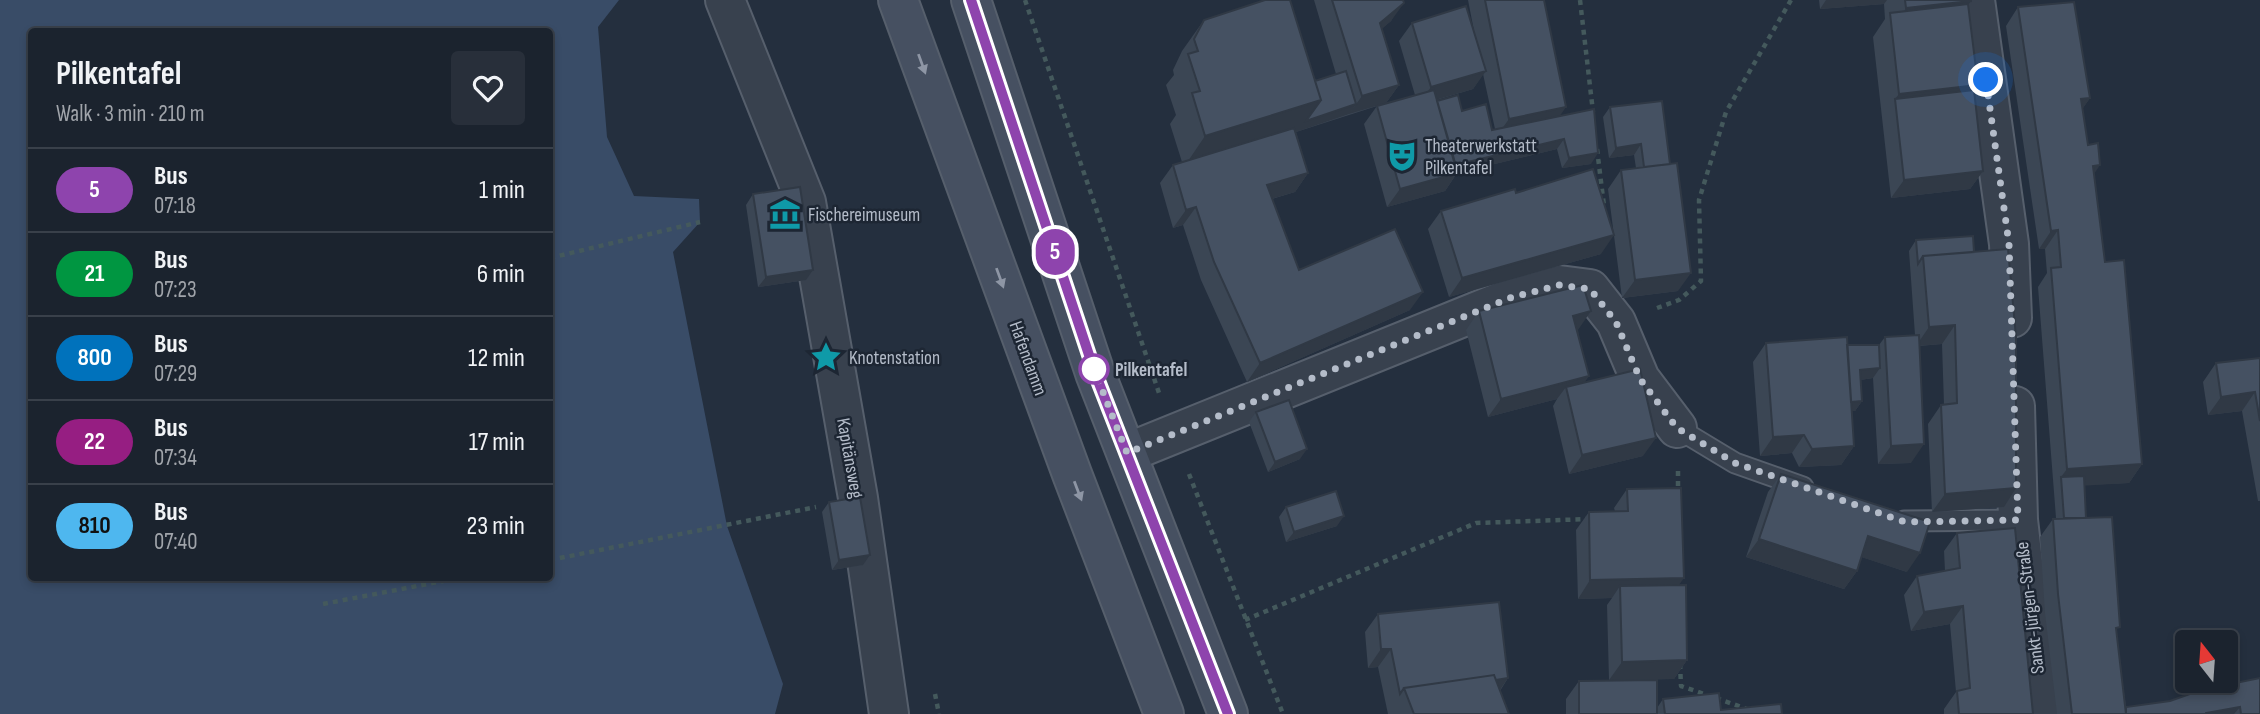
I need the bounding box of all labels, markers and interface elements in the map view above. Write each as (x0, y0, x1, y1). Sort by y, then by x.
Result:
button: heart (451, 51, 525, 125)
text: Pilkentafel (56, 54, 181, 94)
one-way arrow (916, 54, 927, 75)
your location (1968, 62, 2003, 97)
text: Walk · 3 min · 210 m (56, 100, 205, 128)
place label: Theaterwerkstatt Pilkentafel (1425, 135, 1537, 180)
theatre icon: Theaterwerkstatt Pilkentafel (1385, 139, 1419, 173)
text: Bus (154, 161, 188, 192)
text: 5 (89, 175, 100, 204)
text: 1 min (479, 175, 525, 206)
text: 07:18 (154, 192, 196, 220)
museum icon: Fischereimuseum (768, 197, 802, 231)
place label: Fischereimuseum (808, 204, 920, 227)
line badge: 5 (1032, 229, 1078, 275)
text: 5 (1050, 237, 1060, 266)
text: Bus (154, 245, 188, 276)
text: 21 (85, 259, 104, 288)
text: 6 min (477, 259, 525, 290)
one-way arrow (994, 267, 1005, 288)
text: 07:23 (154, 276, 197, 304)
street label: Hafendamm (1004, 318, 1052, 399)
text: Bus (154, 329, 188, 360)
place icon: Knotenstation (809, 340, 843, 374)
text: 800 (77, 343, 112, 372)
text: 12 min (468, 343, 525, 374)
place label: Knotenstation (849, 347, 940, 370)
marker: Pilkentafel (1079, 354, 1109, 384)
place label: Pilkentafel (1115, 359, 1187, 382)
text: 07:29 (154, 360, 197, 388)
text: Bus (154, 413, 188, 444)
street label: Kapitänsweg (831, 416, 868, 501)
text: 22 (84, 427, 105, 456)
text: 17 min (469, 427, 525, 458)
text: 07:34 (154, 444, 197, 472)
one-way arrow (1073, 481, 1084, 502)
text: Bus (154, 497, 188, 528)
text: 810 (78, 511, 111, 540)
text: 23 min (467, 511, 525, 542)
text: 07:40 (154, 528, 197, 556)
street label: Sankt-Jürgen-Straße (2011, 540, 2050, 675)
north arrow (2175, 630, 2238, 693)
map controls (2175, 630, 2238, 693)

